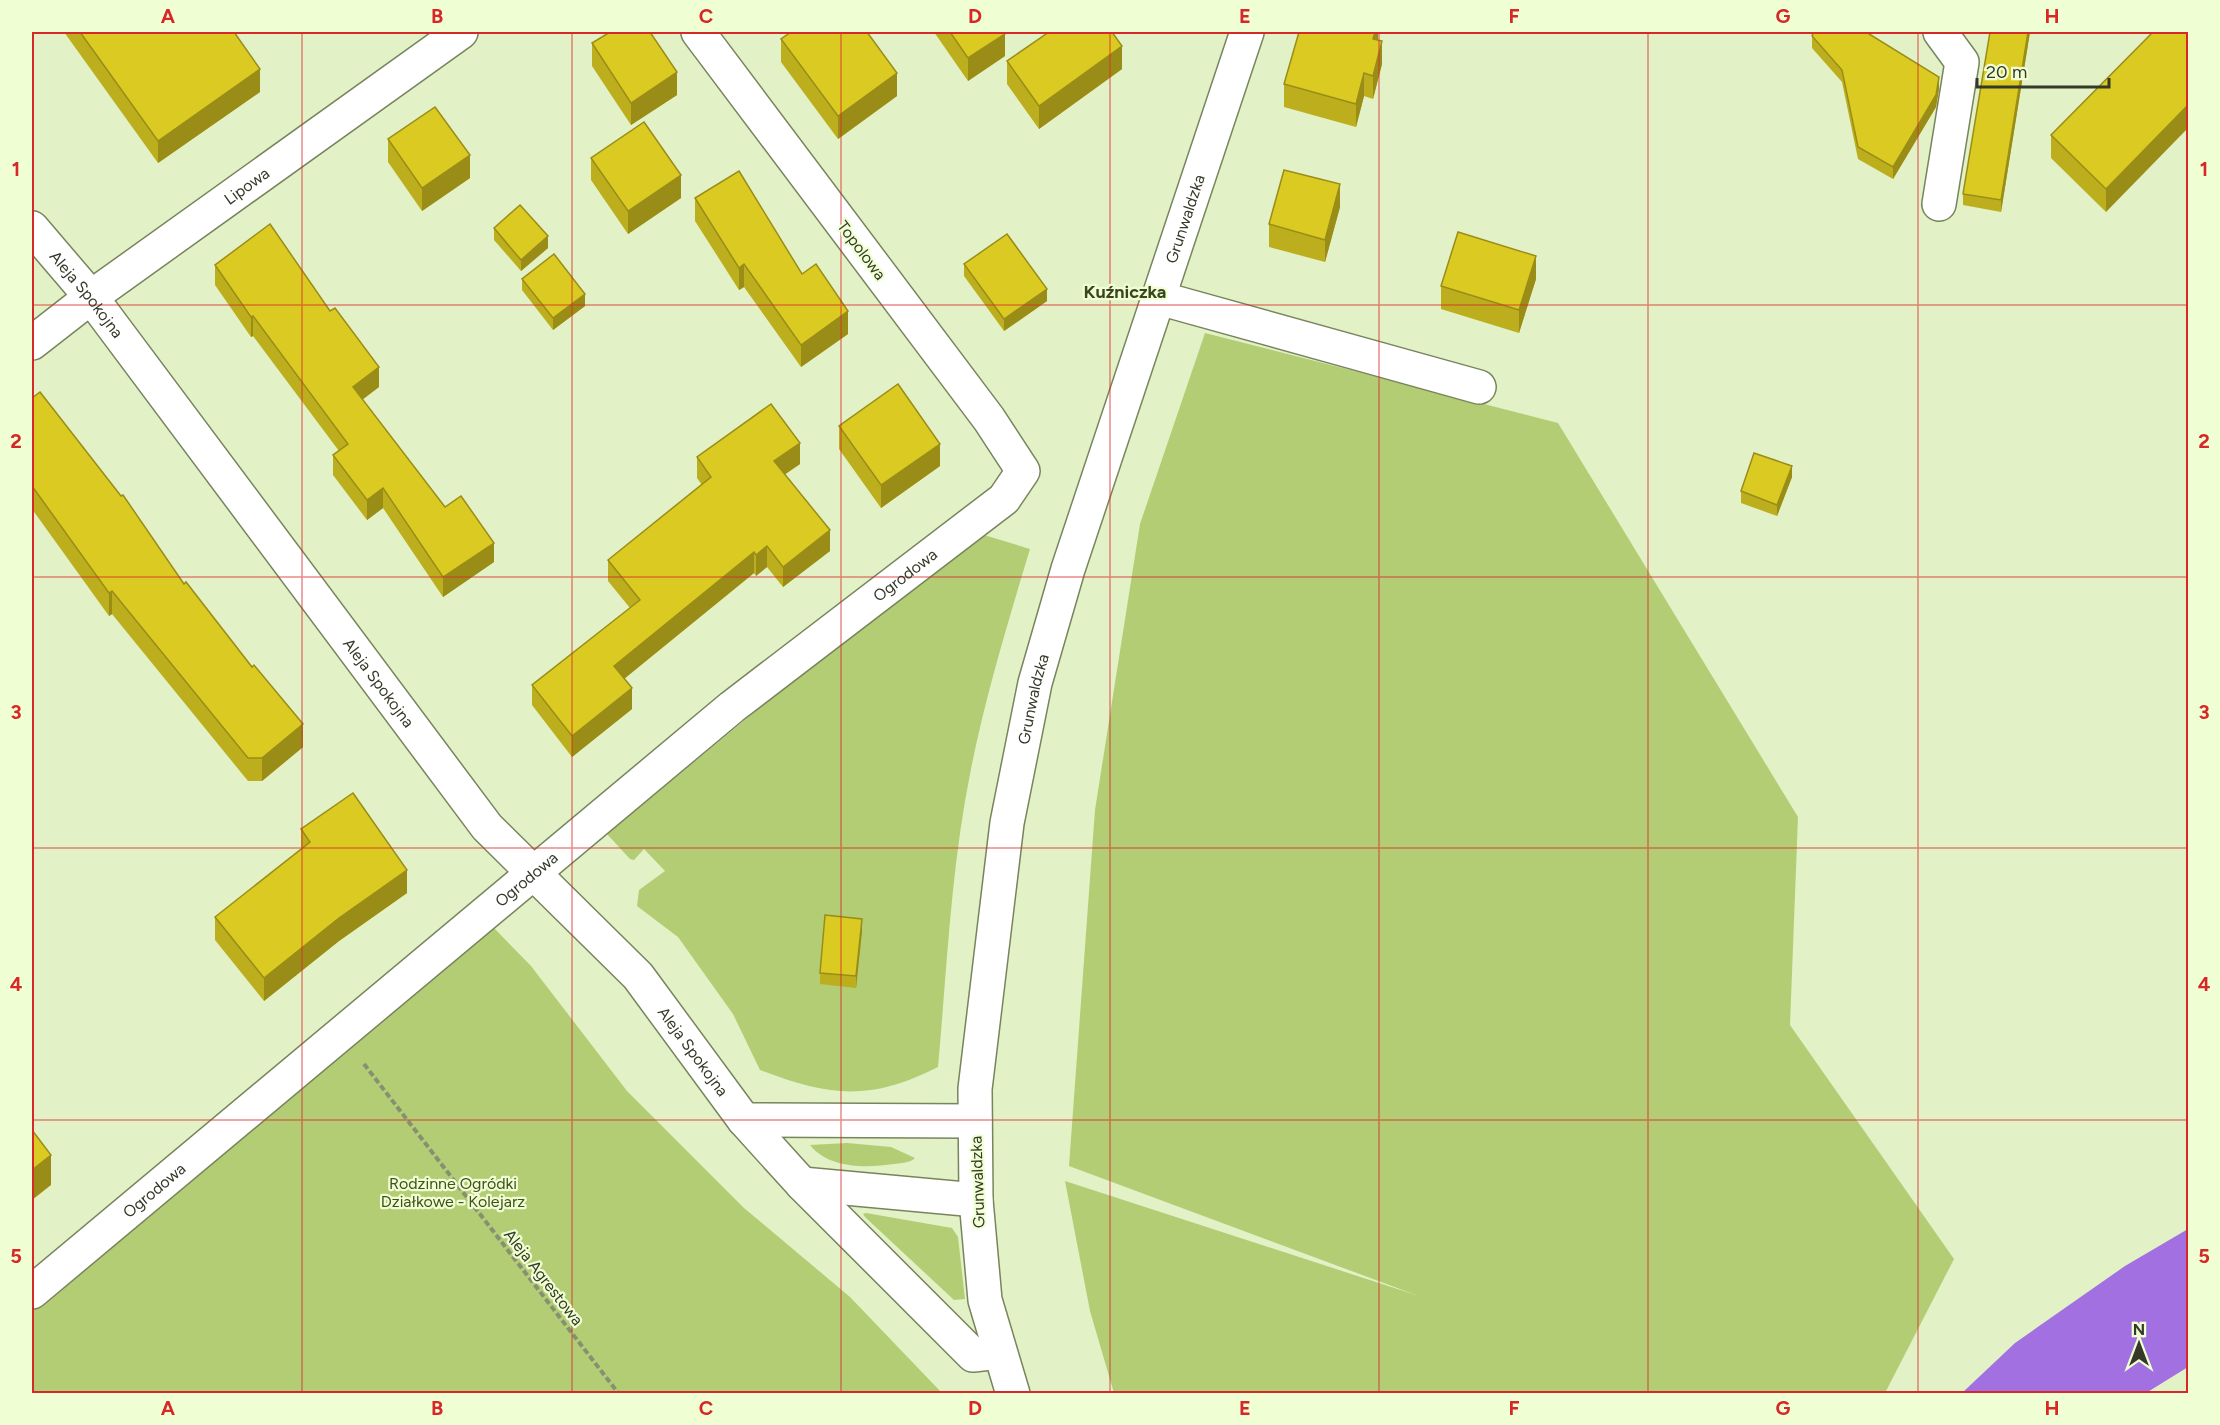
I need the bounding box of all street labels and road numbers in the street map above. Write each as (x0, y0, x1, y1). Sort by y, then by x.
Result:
street label: Lipowa (220, 163, 273, 209)
street label: Grunwaldzka (1162, 172, 1209, 266)
street label: Topolowa (833, 217, 890, 284)
street label: Aleja Spokojna (46, 247, 127, 342)
street label: Ogrodowa (869, 545, 941, 606)
street label: Aleja Spokojna (339, 634, 418, 731)
street label: Grunwaldzka (1014, 652, 1053, 746)
street label: Ogrodowa (491, 848, 562, 911)
street label: Aleja Spokojna (654, 1003, 732, 1100)
street label: Grunwaldzka (966, 1136, 989, 1228)
street label: Ogrodowa (119, 1159, 189, 1222)
street label: Aleja Agrestowa (500, 1225, 587, 1329)

